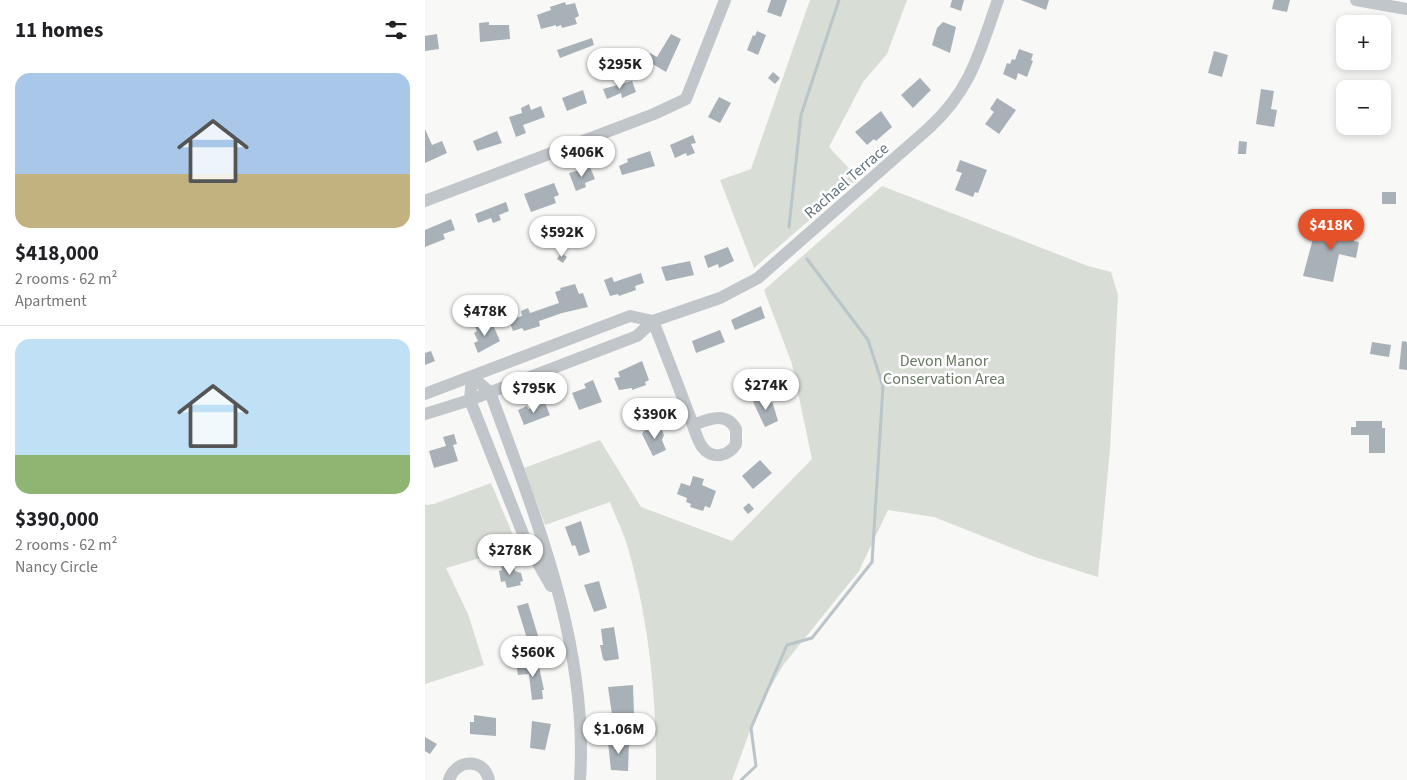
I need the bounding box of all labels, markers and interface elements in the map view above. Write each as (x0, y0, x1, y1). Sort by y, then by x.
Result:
text: 11 homes (15, 15, 103, 45)
map controls (1336, 15, 1391, 135)
button: + (1336, 15, 1391, 70)
icon: filters (382, 16, 410, 44)
pin: $295K (585, 48, 655, 90)
text: $295K (598, 53, 642, 75)
button: − (1336, 80, 1391, 135)
icon: home (168, 106, 258, 196)
pin: $406K (547, 136, 617, 178)
street label: Rachael Terrace (800, 138, 894, 224)
text: $406K (560, 141, 604, 163)
pin: $418K (1296, 208, 1366, 251)
text: $418K (1309, 214, 1353, 236)
pin: $592K (527, 216, 597, 258)
text: $592K (540, 221, 584, 243)
text: $418,000 (15, 238, 99, 268)
text: 2 rooms · 62 m² (15, 268, 117, 290)
text: Apartment (15, 290, 87, 312)
pin: $478K (450, 294, 520, 337)
text: $478K (463, 300, 507, 322)
park label: Devon Manor Conservation Area (883, 350, 1005, 390)
pin: $274K (731, 368, 801, 411)
icon: home (168, 371, 258, 461)
pin: $795K (499, 372, 569, 414)
text: $274K (744, 374, 788, 396)
text: $795K (512, 377, 556, 399)
pin: $390K (620, 398, 690, 440)
text: $390K (633, 403, 677, 425)
text: $390,000 (15, 504, 99, 534)
text: 2 rooms · 62 m² (15, 534, 117, 556)
pin: $278K (475, 534, 545, 576)
text: $278K (488, 539, 532, 561)
text: Nancy Circle (15, 556, 98, 578)
pin: $560K (498, 636, 568, 678)
text: $560K (511, 641, 555, 663)
pin: $1.06M (578, 712, 660, 755)
text: $1.06M (594, 718, 644, 740)

